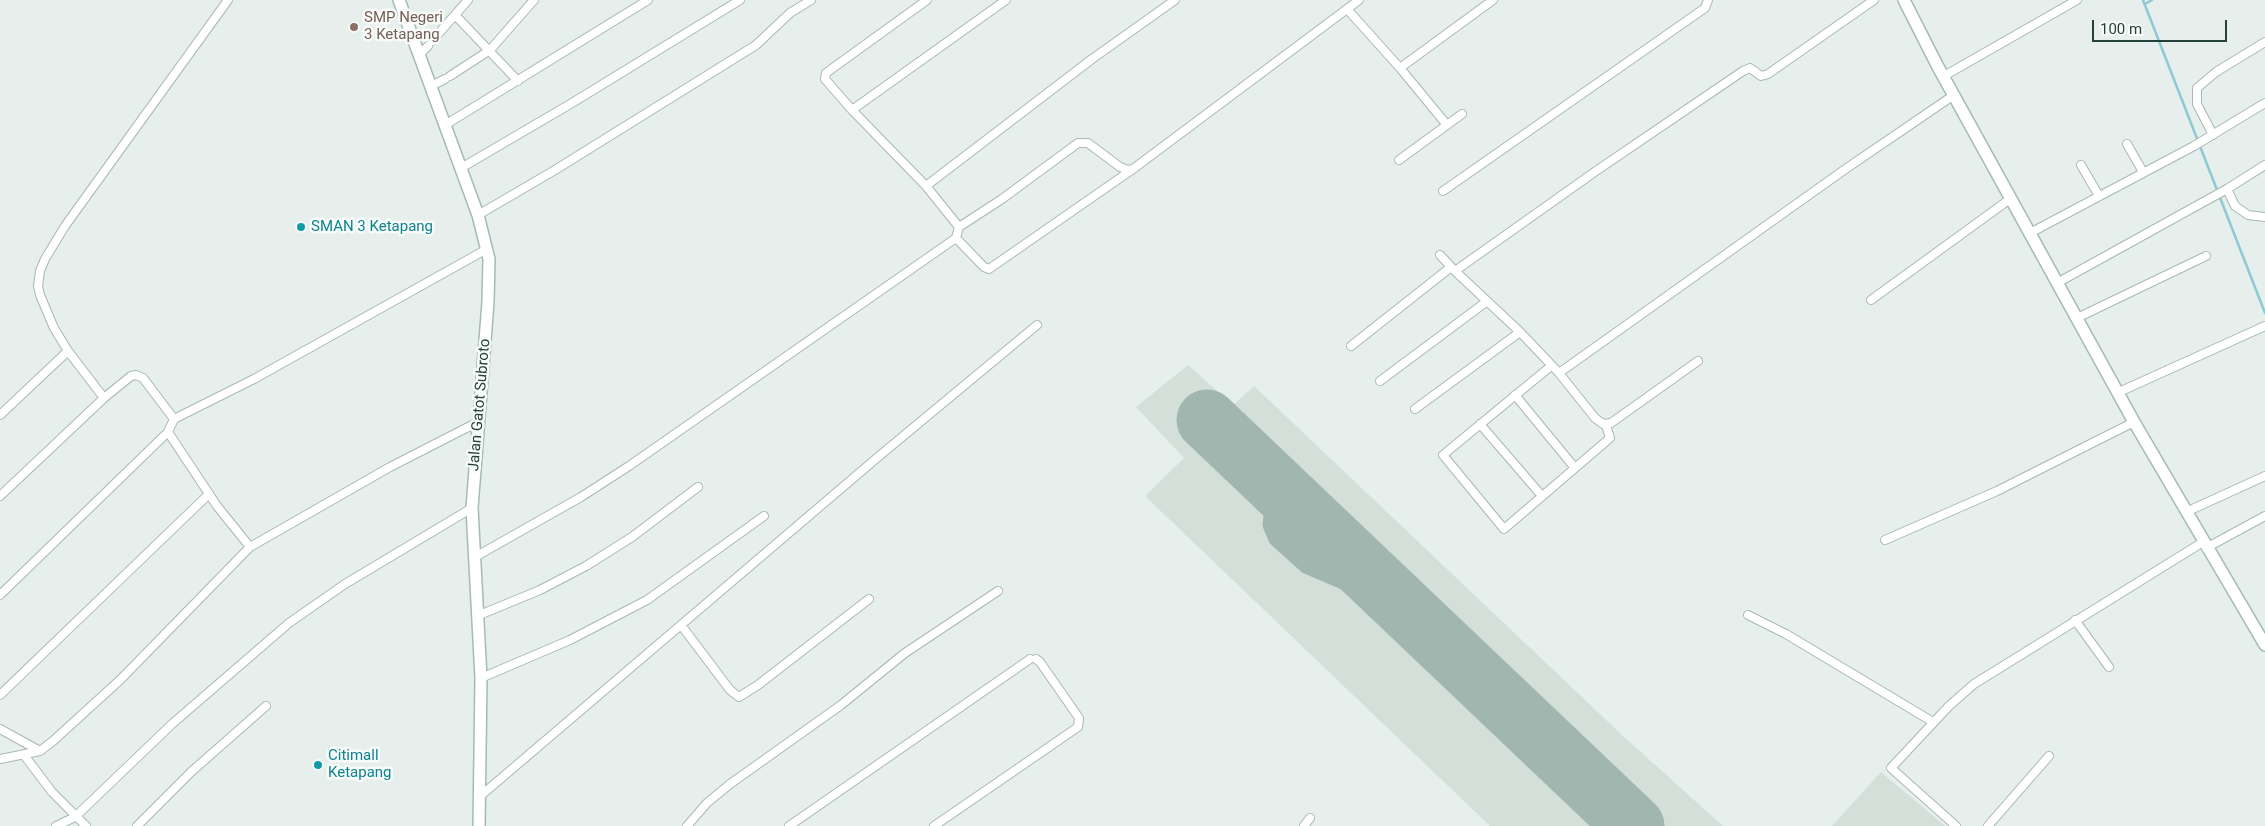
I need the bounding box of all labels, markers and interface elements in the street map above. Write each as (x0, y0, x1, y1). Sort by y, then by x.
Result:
place label: SMP Negeri 3 Ketapang (364, 9, 443, 44)
scale bar (2095, 10, 2230, 42)
text: 100 m (2100, 20, 2142, 38)
marker: SMP Negeri 3 Ketapang (348, 21, 360, 33)
place label: SMAN 3 Ketapang (311, 218, 433, 236)
marker: SMAN 3 Ketapang (295, 221, 307, 233)
street label: Jalan Gatot Subroto (465, 338, 495, 472)
place label: Citimall Ketapang (328, 747, 392, 782)
marker: Citimall Ketapang (312, 759, 324, 771)

